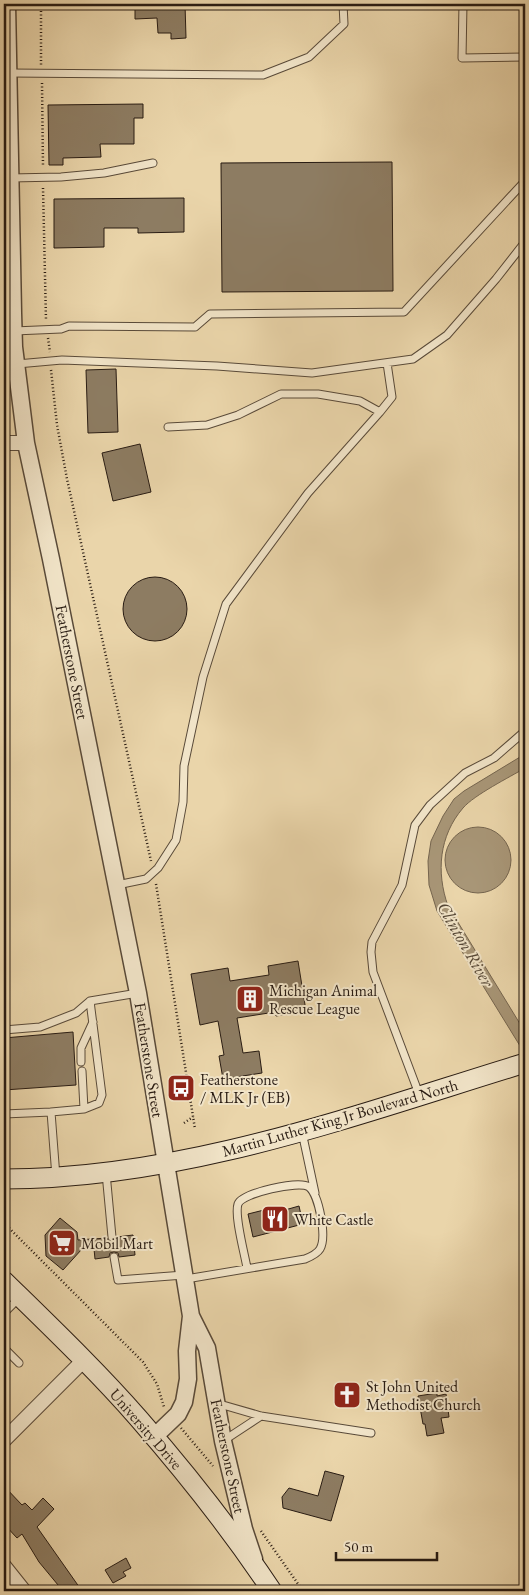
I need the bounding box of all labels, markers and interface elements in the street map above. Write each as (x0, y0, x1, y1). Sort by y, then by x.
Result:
street label: Featherstone Street (51, 603, 93, 721)
water label: Clinton River (432, 897, 500, 992)
place label: Michigan Animal Rescue League (269, 980, 377, 1019)
building icon: Michigan Animal Rescue League (235, 984, 265, 1014)
street label: Featherstone Street (130, 1001, 168, 1119)
place label: Featherstone / MLK Jr (EB) (200, 1069, 290, 1108)
bus stop icon: Featherstone / MLK Jr (EB) (166, 1073, 196, 1103)
street label: Martin Luther King Jr Boulevard North (220, 1074, 460, 1162)
restaurant icon: White Castle (260, 1204, 290, 1234)
place label: White Castle (294, 1209, 373, 1230)
supermarket icon: Mobil Mart (47, 1228, 77, 1258)
place label: Mobil Mart (81, 1233, 153, 1254)
place label: St John United Methodist Church (366, 1376, 481, 1415)
church icon: St John United Methodist Church (332, 1380, 362, 1410)
street label: University Drive (105, 1384, 187, 1474)
street label: Featherstone Street (206, 1397, 250, 1515)
scale bar (336, 1530, 438, 1562)
text: 50 m (344, 1537, 373, 1556)

